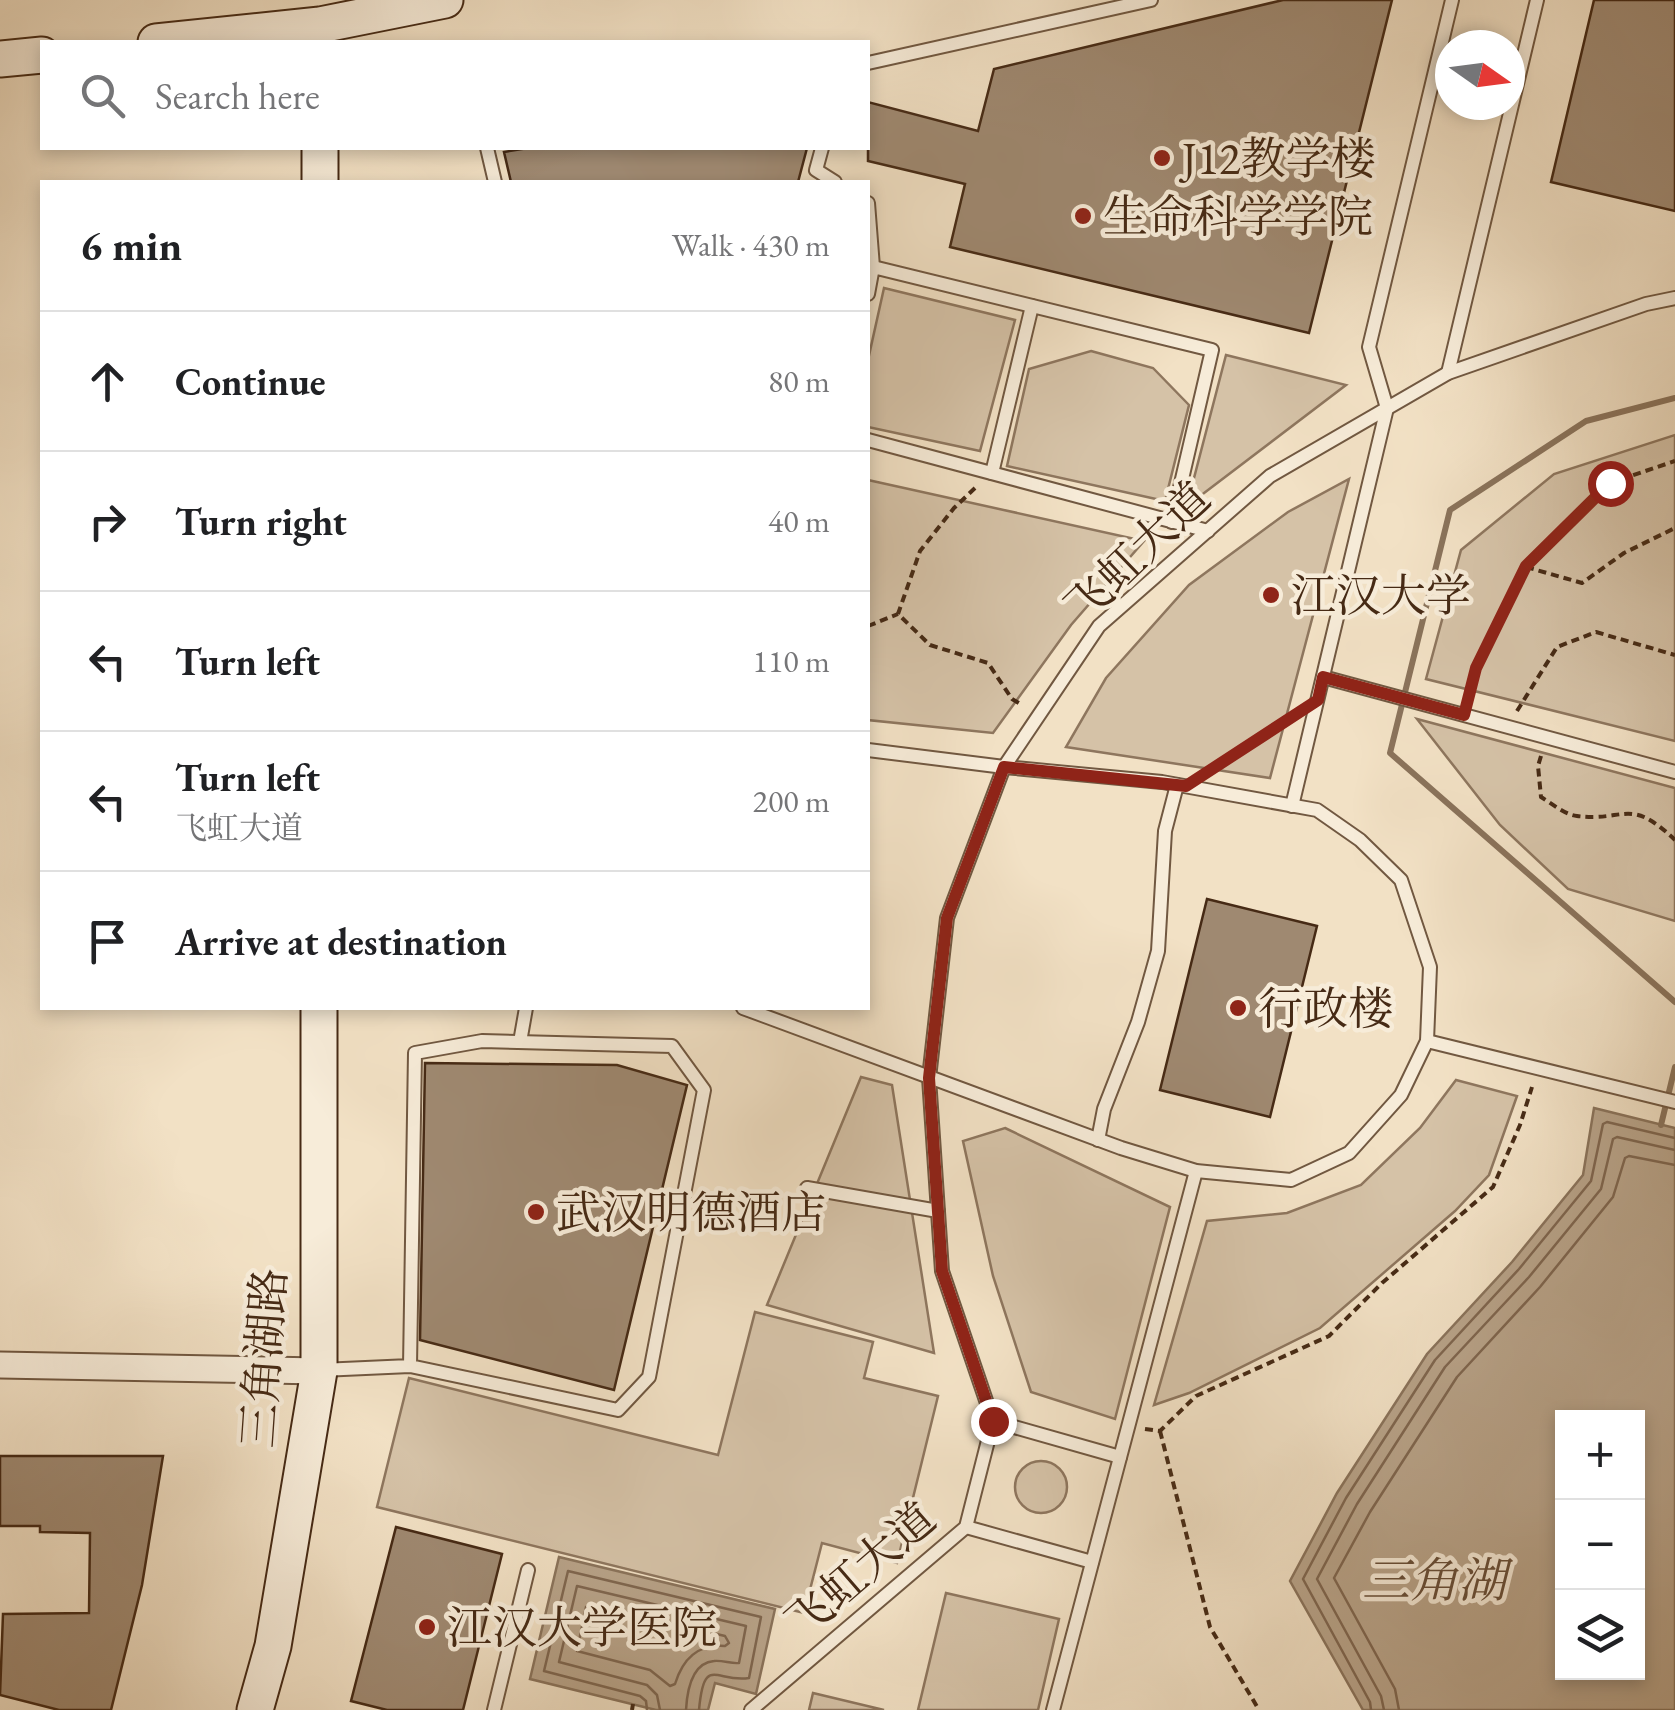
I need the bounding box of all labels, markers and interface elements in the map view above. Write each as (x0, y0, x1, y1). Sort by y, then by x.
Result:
north arrow (1435, 30, 1525, 120)
search box (40, 40, 870, 150)
icon: search (75, 68, 130, 123)
text: Search here (155, 71, 320, 120)
place label: J12教学楼 (1178, 129, 1376, 187)
marker: J12教学楼 (1151, 147, 1173, 169)
place label: 生命科学学院 (1103, 187, 1373, 245)
marker: 生命科学学院 (1072, 205, 1094, 227)
text: 6 min (80, 218, 182, 273)
text: Walk · 430 m (672, 224, 830, 266)
icon: ahead (80, 354, 135, 409)
text: Continue (175, 357, 326, 406)
text: 80 m (768, 360, 830, 402)
route start (1588, 461, 1634, 507)
street label: 飞虹大道 (1052, 469, 1222, 635)
icon: right (80, 494, 135, 549)
text: Turn right (175, 497, 347, 546)
text: 40 m (768, 500, 830, 542)
place label: 江汉大学 (1291, 566, 1471, 624)
marker: 江汉大学 (1260, 584, 1282, 606)
icon: left (80, 634, 135, 689)
text: Turn left (175, 637, 320, 686)
text: 110 m (753, 640, 830, 682)
text: Turn left (175, 753, 320, 802)
icon: left (80, 774, 135, 829)
text: 200 m (753, 780, 830, 822)
text: 飞虹大道 (175, 807, 303, 849)
icon: arrive (80, 914, 135, 969)
text: Arrive at destination (175, 917, 507, 966)
place label: 行政楼 (1258, 979, 1393, 1037)
marker: 行政楼 (1227, 997, 1249, 1019)
place label: 武汉明德酒店 (556, 1183, 826, 1241)
marker: 武汉明德酒店 (525, 1201, 547, 1223)
street label: 三角湖路 (228, 1266, 298, 1450)
route end (971, 1399, 1017, 1445)
map controls (1555, 1410, 1645, 1680)
button: + (1555, 1410, 1645, 1500)
street label: 飞虹大道 (773, 1489, 947, 1651)
button: − (1555, 1500, 1645, 1590)
water label: 三角湖 (1362, 1549, 1514, 1611)
button: layers (1555, 1590, 1645, 1680)
place label: 江汉大学医院 (447, 1598, 717, 1656)
marker: 江汉大学医院 (416, 1616, 438, 1638)

